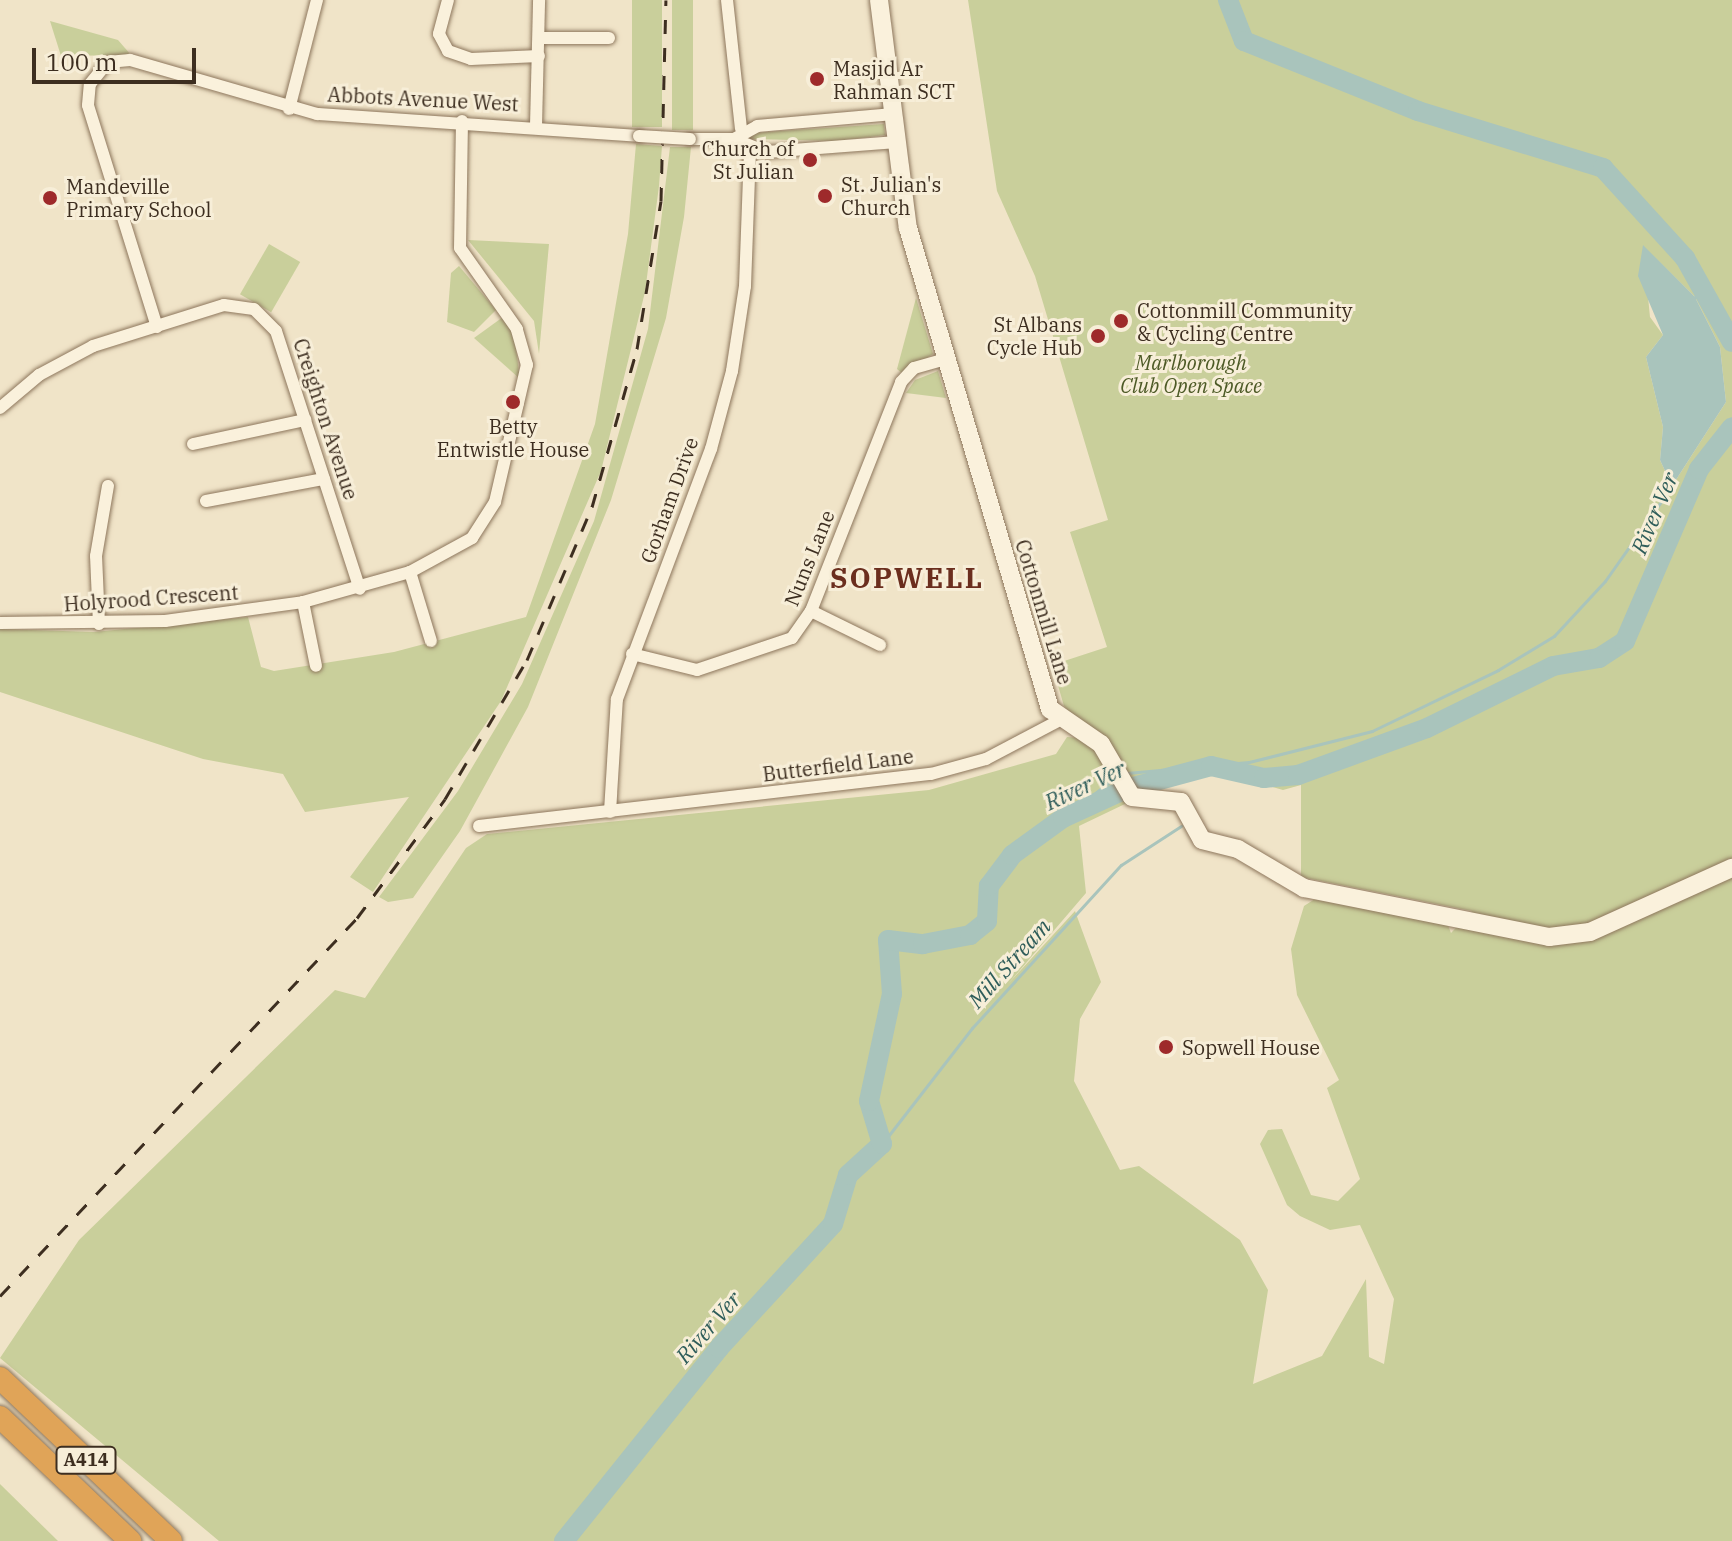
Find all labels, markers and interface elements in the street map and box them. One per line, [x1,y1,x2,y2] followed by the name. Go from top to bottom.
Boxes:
[36,32,200,82] scale bar
[46,46,118,78] text: 100 m
[833,56,955,103] place label: Masjid Ar Rahman SCT
[808,70,826,88] marker: Masjid Ar Rahman SCT
[327,82,519,116] street label: Abbots Avenue West
[702,136,794,183] place label: Church of St Julian
[801,151,819,169] marker: Church of St Julian
[841,172,941,219] place label: St. Julian's Church
[66,174,212,221] place label: Mandeville Primary School
[816,187,834,205] marker: St. Julian's Church
[41,189,59,207] marker: Mandeville Primary School
[1137,298,1352,345] place label: Cottonmill Community & Cycling Centre
[987,312,1082,359] place label: St Albans Cycle Hub
[1112,312,1130,330] marker: Cottonmill Community & Cycling Centre
[1089,327,1107,345] marker: St Albans Cycle Hub
[289,335,363,503] street label: Creighton Avenue
[1120,350,1262,397] park label: Marlborough Club Open Space
[504,393,522,411] marker: Betty Entwistle House
[437,414,589,461] place label: Betty Entwistle House
[635,434,703,566] street label: Gorham Drive
[1625,468,1683,558] water label: River Ver
[779,506,839,610] street label: Nuns Lane
[1011,537,1077,687] street label: Cottonmill Lane
[830,561,984,595] district label: SOPWELL
[63,580,239,616] street label: Holyrood Crescent
[761,744,915,786] street label: Butterfield Lane
[1040,755,1130,815] water label: River Ver
[962,913,1056,1013] water label: Mill Stream
[1182,1035,1320,1059] place label: Sopwell House
[1157,1038,1175,1056] marker: Sopwell House
[670,1286,746,1368] water label: River Ver
[54,1446,118,1474] road number: A414

